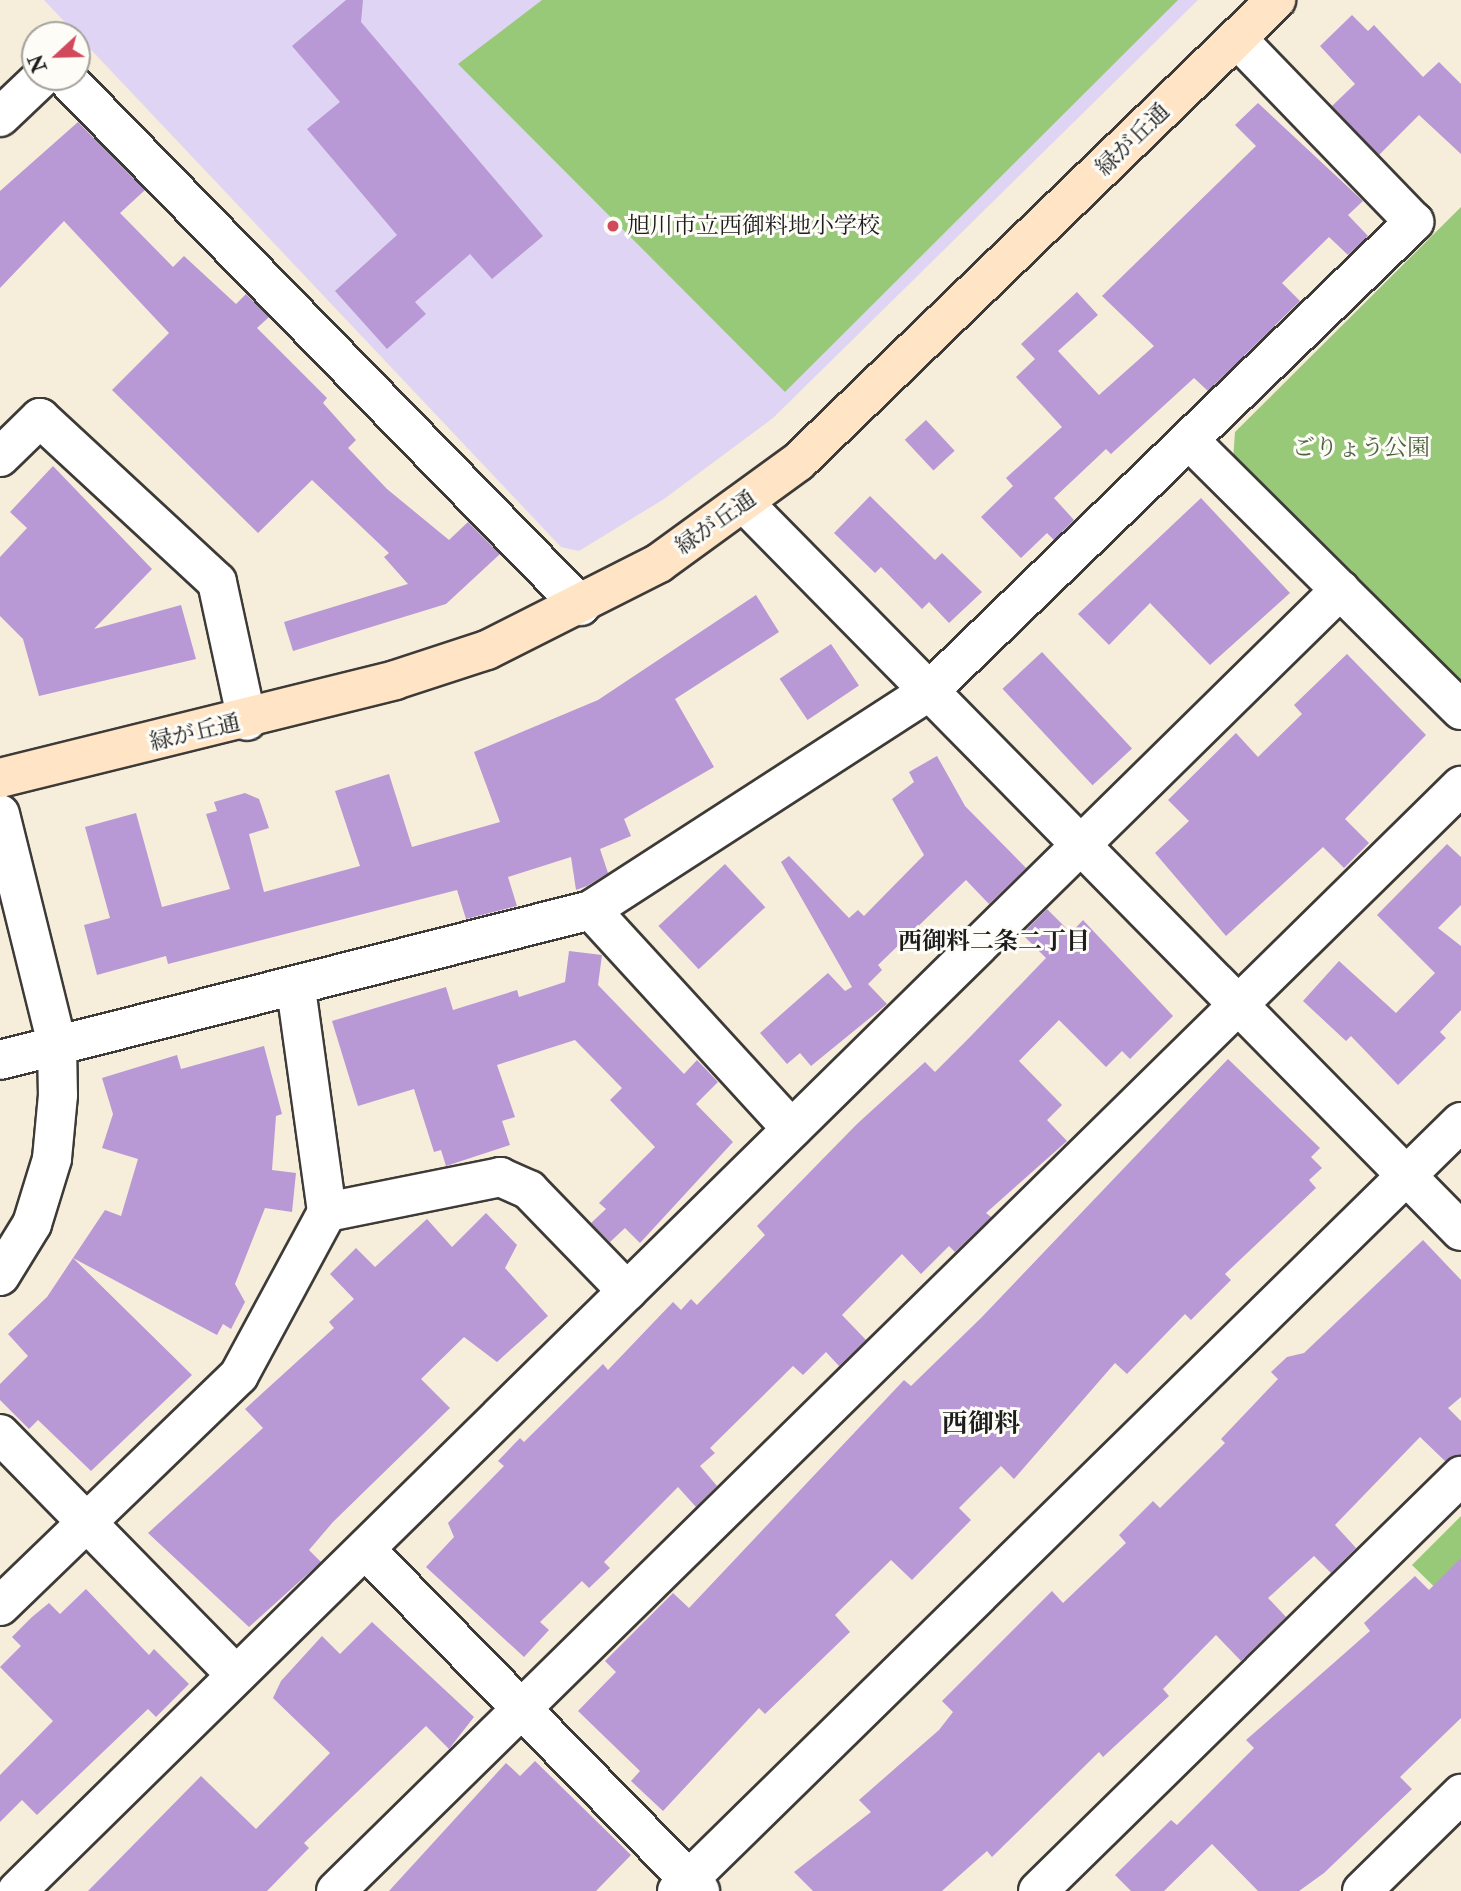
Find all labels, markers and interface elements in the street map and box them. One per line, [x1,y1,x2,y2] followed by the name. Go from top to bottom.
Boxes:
[21,21,91,91] north arrow
[24,51,53,76] text: N
[1090,98,1176,182] street label: 緑が丘通
[627,212,880,240] place label: 旭川市立西御料地小学校
[605,218,621,234] marker: 旭川市立西御料地小学校
[1292,434,1430,462] park label: ごりょう公園
[670,485,762,561] street label: 緑が丘通
[147,709,243,757] street label: 緑が丘通
[898,928,1090,956] district label: 西御料二条二丁目
[942,1409,1020,1441] district label: 西御料

